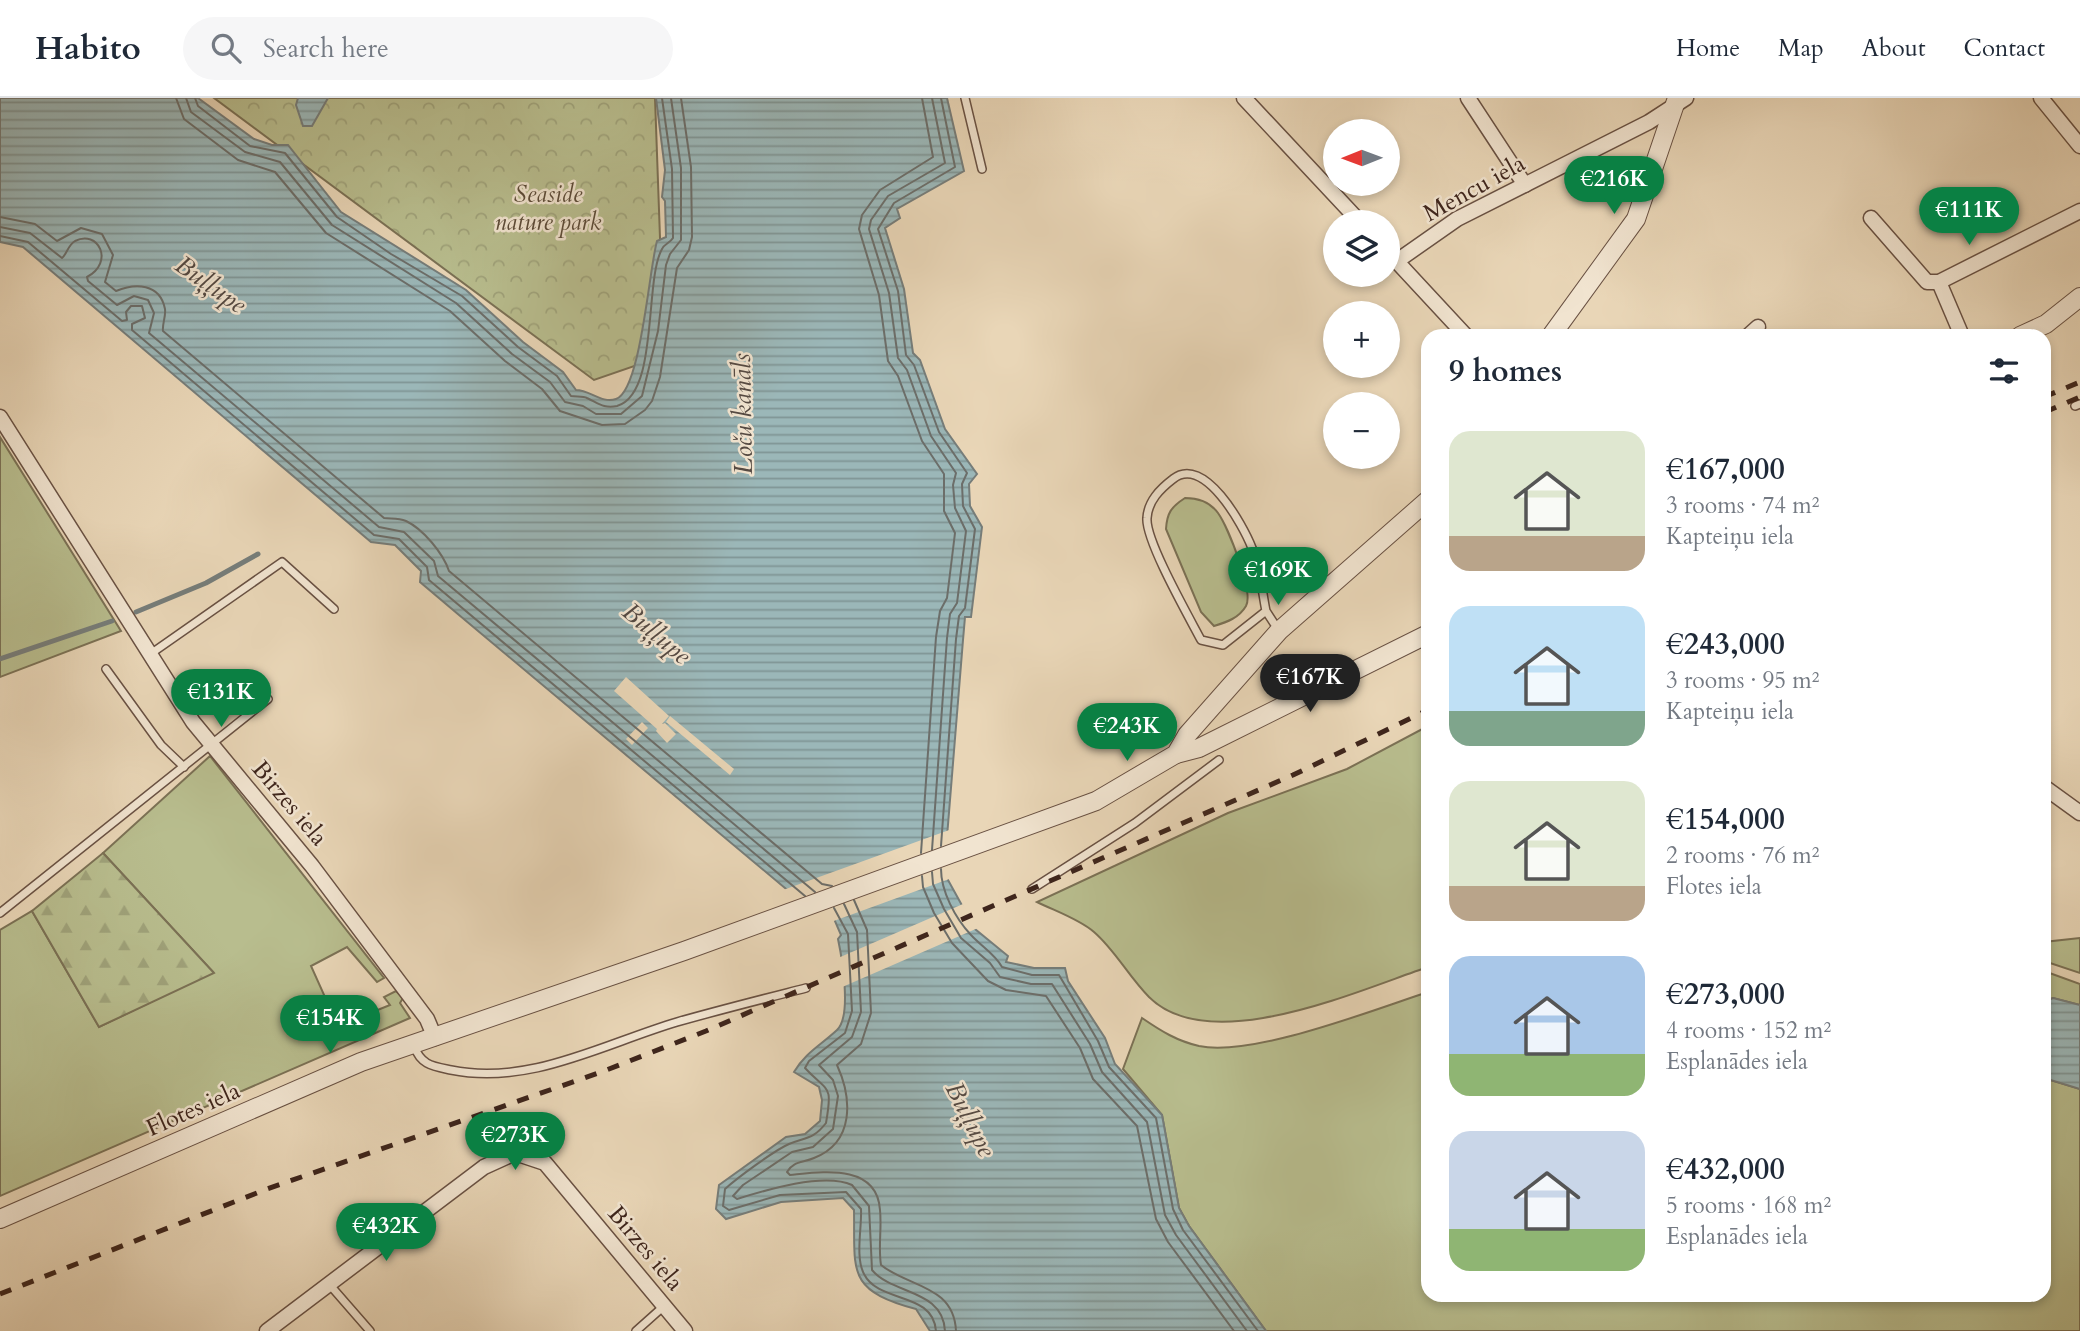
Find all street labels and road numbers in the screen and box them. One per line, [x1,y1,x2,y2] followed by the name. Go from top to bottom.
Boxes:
[1417,147,1532,230] street label: Mencu iela
[244,754,335,853] street label: Birzes iela
[141,1074,246,1145] street label: Flotes iela
[600,1199,691,1298] street label: Birzes iela

